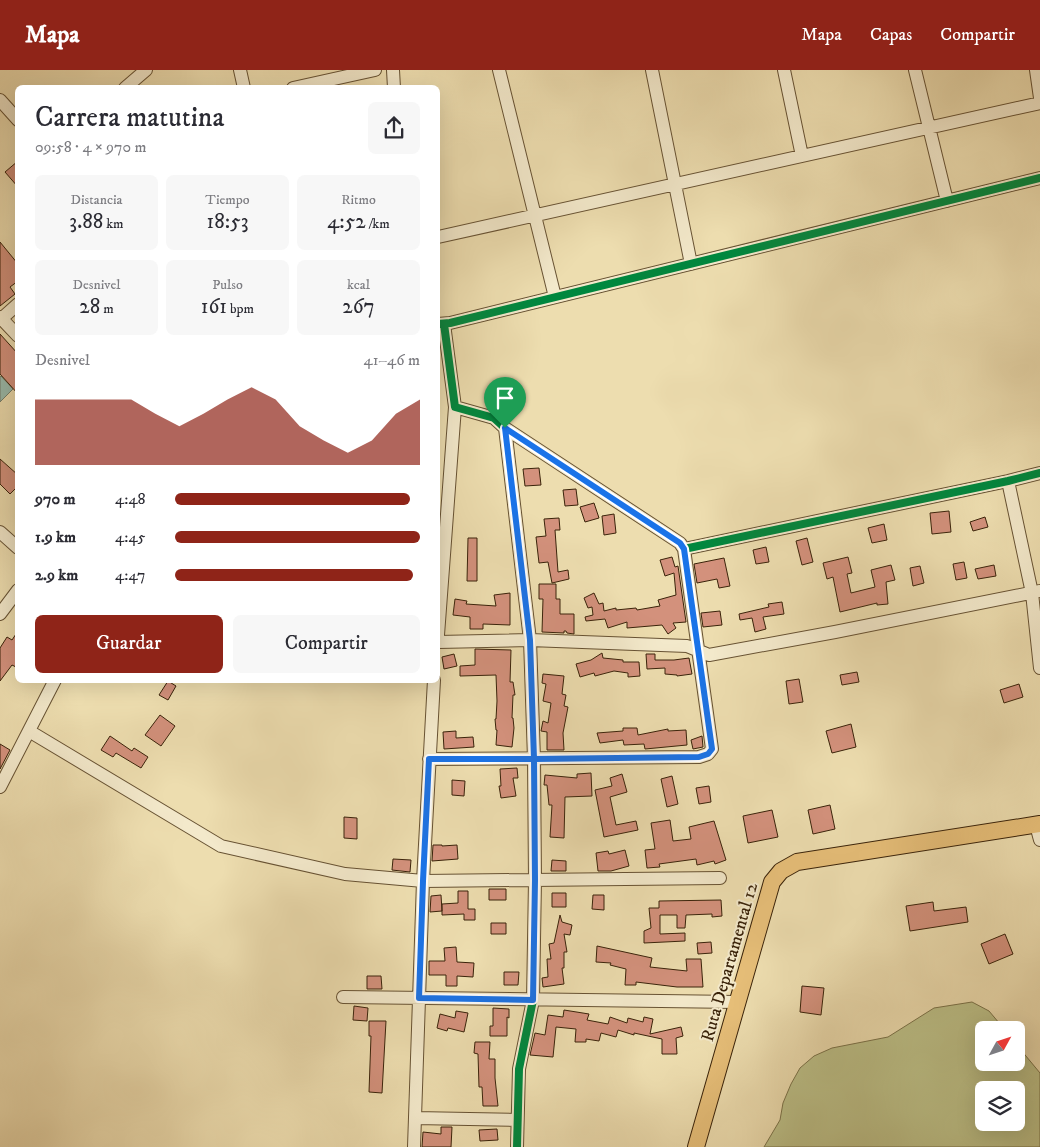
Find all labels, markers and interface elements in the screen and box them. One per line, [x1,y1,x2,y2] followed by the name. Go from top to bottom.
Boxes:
[25,20,79,50] text: Mapa
[801,24,842,46] text: Mapa
[870,24,912,46] text: Capas
[940,24,1015,46] text: Compartir
[35,100,224,135] text: Carrera matutina
[368,102,420,154] button: share
[35,137,147,157] text: 09:58 · 4 × 970 m
[70,191,123,209] text: Distancia
[205,191,250,209] text: Tiempo
[341,191,376,209] text: Ritmo
[69,209,103,235] text: 3.88
[207,209,248,235] text: 18:53
[327,209,366,235] text: 4:52
[103,215,124,233] text: km
[366,215,390,233] text: /km
[73,276,120,294] text: Desnivel
[212,276,243,294] text: Pulso
[347,276,370,294] text: kcal
[79,294,100,320] text: 28
[201,294,227,320] text: 161
[342,294,375,320] text: 267
[100,300,114,318] text: m
[227,300,254,318] text: bpm
[35,350,90,370] text: Desnivel
[364,350,420,370] text: 41–46 m
[484,377,526,428] pin
[491,384,519,412] icon: arrive
[35,489,75,509] text: 970 m
[115,489,146,509] text: 4:48
[35,527,76,547] text: 1.9 km
[115,527,145,547] text: 4:45
[35,565,78,585] text: 2.9 km
[115,565,146,585] text: 4:47
[35,615,223,673] button: Guardar
[233,615,420,673] button: Compartir
[697,880,763,1044] street label: Ruta Departamental 12
[975,1021,1025,1071] north arrow
[975,1021,1025,1131] map controls
[975,1081,1025,1131] button: layers

